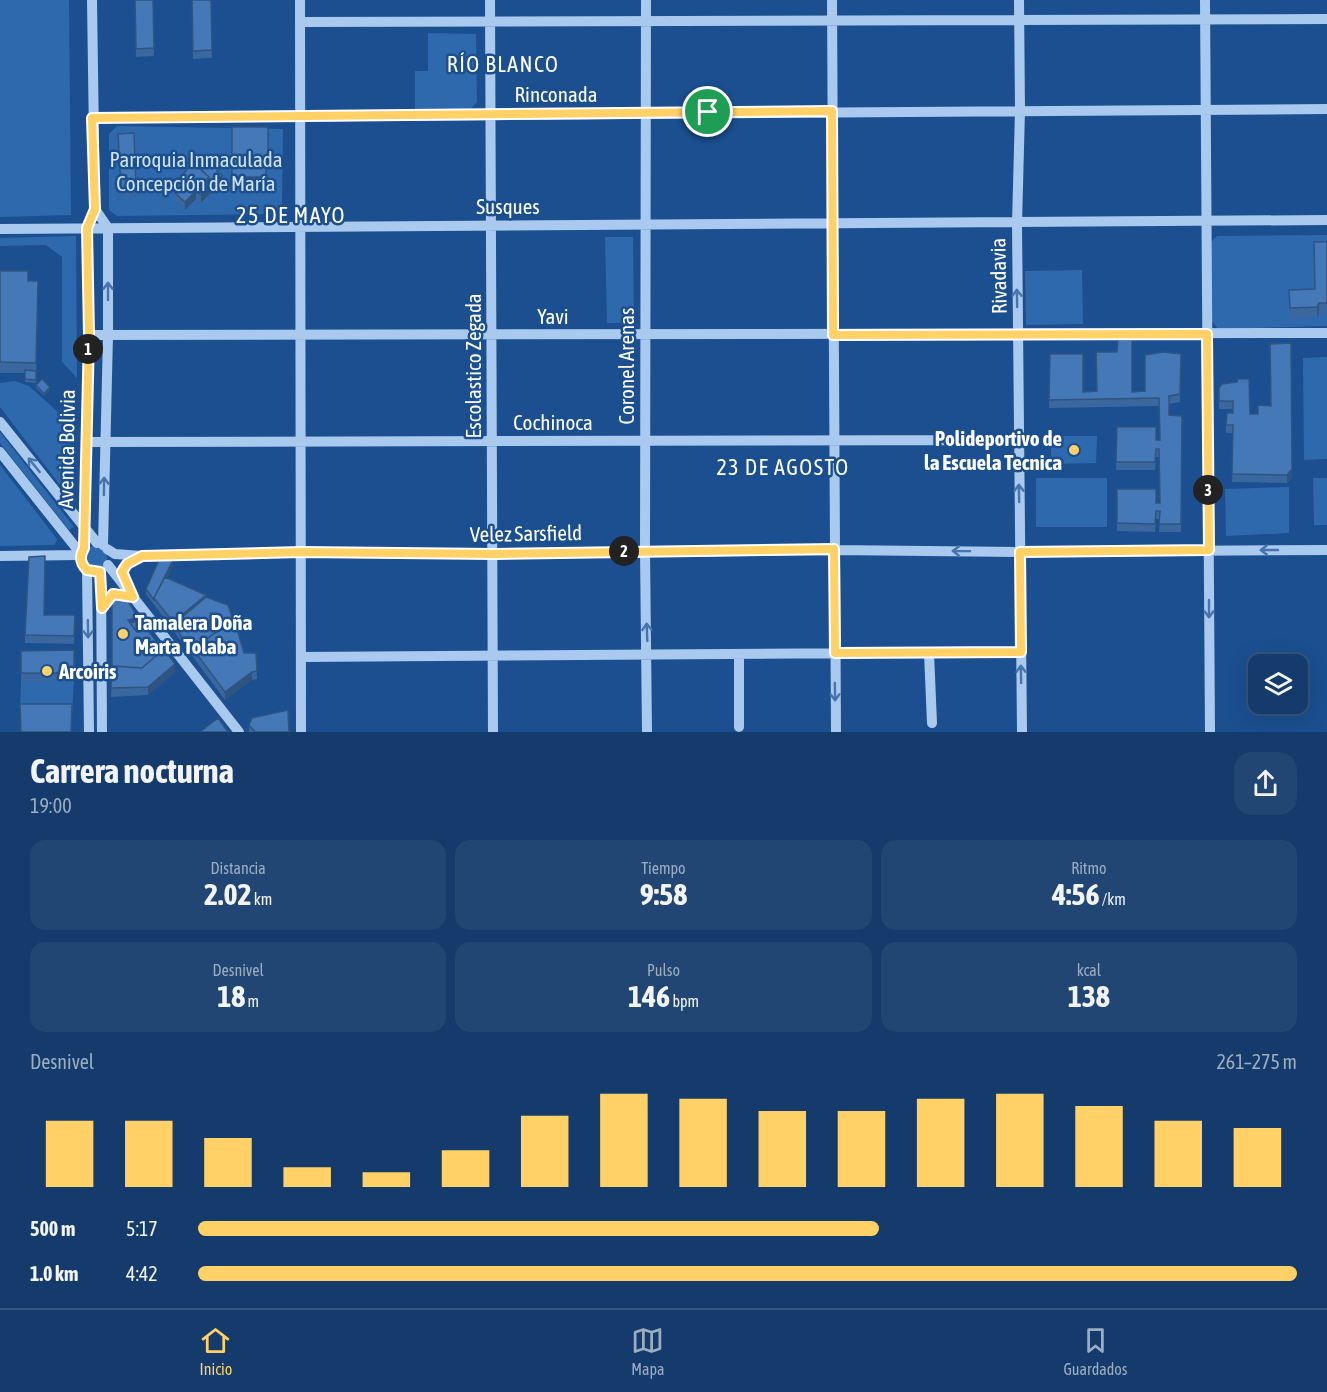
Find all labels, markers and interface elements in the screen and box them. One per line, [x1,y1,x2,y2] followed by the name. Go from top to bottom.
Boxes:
[447,51,559,77] district label: RÍO BLANCO
[515,82,597,106] street label: Rinconada
[682,86,733,137] pin
[691,95,724,128] icon: arrive
[110,147,282,195] park label: Parroquia Inmaculada Concepción de María
[476,194,540,218] street label: Susques
[236,202,346,228] district label: 25 DE MAYO
[985,238,1011,314] street label: Rivadavia
[102,282,114,302] one-way arrow
[1012,289,1023,309] one-way arrow
[461,293,485,439] street label: Escolastico Zegada
[537,304,569,328] street label: Yavi
[614,308,638,424] street label: Coronel Arenas
[73,334,103,364] pin: 1
[84,340,92,358] text: 1
[53,389,79,509] street label: Avenida Bolivia
[513,410,593,434] street label: Cochinoca
[924,426,1062,474] place label: Polideportivo de la Escuela Tecnica
[1067,443,1081,457] marker: Polideportivo de la Escuela Tecnica
[717,454,850,480] district label: 23 DE AGOSTO
[27,457,40,473] one-way arrow
[1193,475,1223,505] pin: 3
[98,477,110,497] one-way arrow
[1204,481,1212,499] text: 3
[1013,484,1025,504] one-way arrow
[470,520,582,546] street label: Velez Sarsfield
[609,536,639,566] pin: 2
[620,542,628,560] text: 2
[1259,544,1279,556] one-way arrow
[952,545,972,557] one-way arrow
[1203,598,1215,618] one-way arrow
[135,610,253,658] place label: Tamalera Doña Marta Tolaba
[82,618,94,638] one-way arrow
[641,622,652,642] one-way arrow
[116,627,130,641] marker: Tamalera Doña Marta Tolaba
[1248,654,1308,714] map controls
[1248,654,1308,714] button: layers
[58,659,117,683] place label: Arcoiris
[40,664,54,678] marker: Arcoiris
[1015,664,1027,684] one-way arrow
[829,681,841,701] one-way arrow
[30,752,234,790] text: Carrera nocturna
[1234,752,1297,815] button: share
[30,794,72,817] text: 19:00
[211,859,266,877] text: Distancia
[641,859,686,877] text: Tiempo
[1071,859,1106,877] text: Ritmo
[204,877,252,911] text: 2.02
[640,877,687,911] text: 9:58
[1052,877,1100,911] text: 4:56
[252,890,272,908] text: km
[1100,890,1126,908] text: /km
[213,961,264,979] text: Desnivel
[647,961,680,979] text: Pulso
[1077,961,1101,979] text: kcal
[217,979,245,1013] text: 18
[628,979,670,1013] text: 146
[1068,979,1110,1013] text: 138
[245,992,259,1010] text: m
[670,992,699,1010] text: bpm
[30,1050,94,1073] text: Desnivel
[1216,1050,1297,1073] text: 261–275 m
[30,1217,75,1240] text: 500 m
[126,1217,158,1240] text: 5:17
[30,1262,78,1285] text: 1.0 km
[126,1262,158,1285] text: 4:42
[199,1324,232,1378] tab: Inicio
[631,1324,665,1378] tab: Mapa
[1063,1324,1128,1378] tab: Guardados

